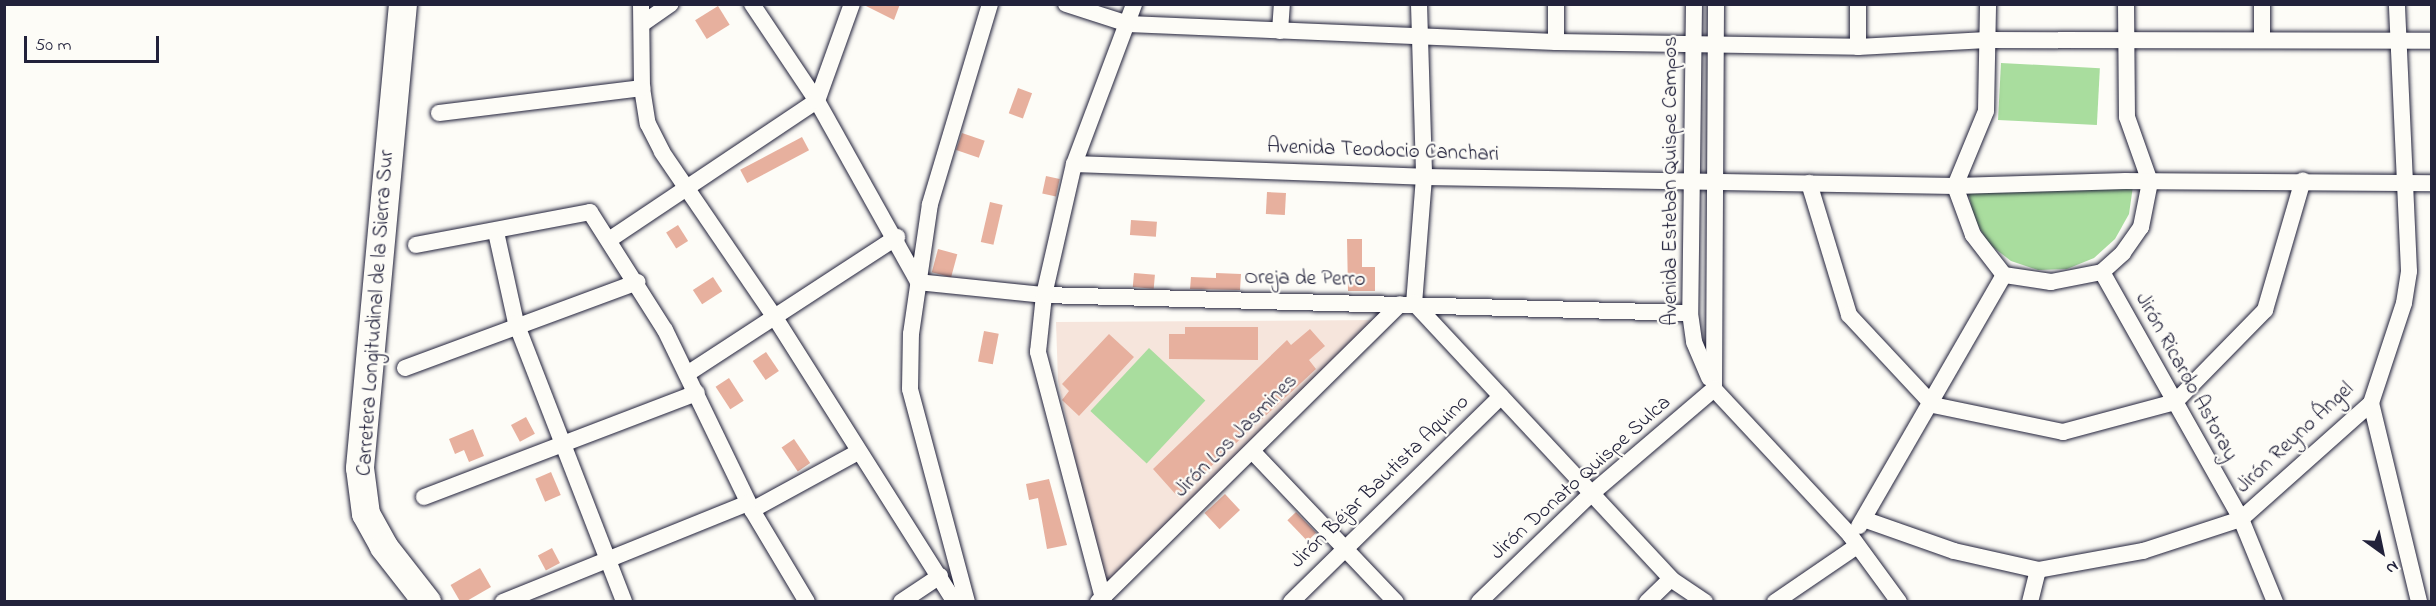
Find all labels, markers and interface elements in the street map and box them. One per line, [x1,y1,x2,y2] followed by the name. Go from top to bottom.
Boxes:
[27,24,162,62] scale bar
[35,33,72,59] text: 50 m
[1658,36,1684,326] street label: Avenida Esteban Quispe Campos
[1267,134,1499,168] street label: Avenida Teodocio Canchari
[352,149,400,477] street label: Carretera Longitudinal de la Sierra Sur
[1244,265,1366,293] street label: Oreja de Perro
[2129,288,2243,466] street label: Jirón Ricardo Astoray
[1169,369,1303,503] street label: Jirón Los Jasmines
[2231,377,2359,499] street label: Jirón Reyno Ángel
[1285,390,1475,574] street label: Jirón Béjar Bautista Aquino
[1486,390,1676,566] street label: Jirón Donato Quispe Sulca
[2352,522,2412,582] north arrow
[2381,554,2403,580] text: N

